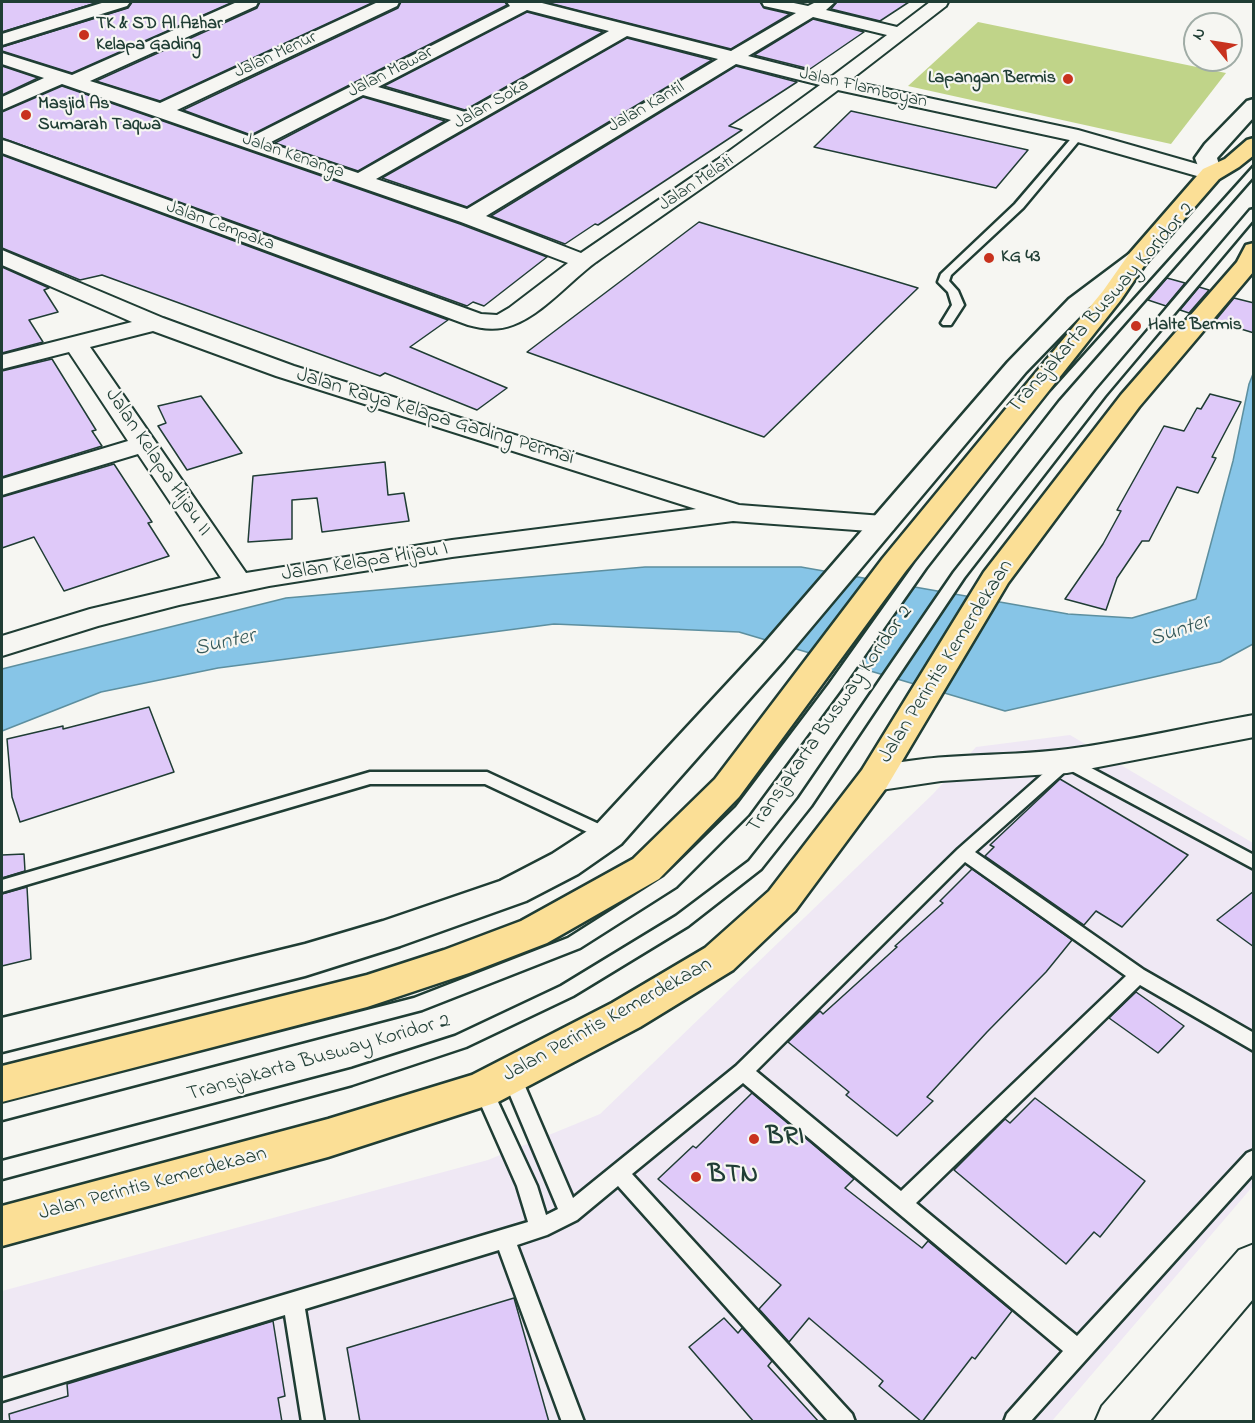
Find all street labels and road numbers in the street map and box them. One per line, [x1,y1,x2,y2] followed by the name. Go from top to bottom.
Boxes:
[231,28,321,84] street label: Jalan Menur
[345,42,437,104] street label: Jalan Mawar
[797,64,929,114] street label: Jalan Flamboyan
[451,75,533,135] street label: Jalan Soka
[605,78,689,138] street label: Jalan Kantil
[239,129,347,185] street label: Jalan Kenanga
[655,151,739,217] street label: Jalan Melati
[163,197,277,257] street label: Jalan Cempaka
[1003,198,1201,420] street label: Transjakarta Busway Koridor 2
[293,364,577,472] street label: Jalan Raya Kelapa Gading Permai
[98,384,216,542] street label: Jalan Kelapa Hijau II
[280,537,450,589] street label: Jalan Kelapa Hijau I
[874,556,1020,768] street label: Jalan Perintis Kemerdekaan
[743,601,919,839] street label: Transjakarta Busway Koridor 2
[499,953,717,1089] street label: Jalan Perintis Kemerdekaan
[185,1009,453,1109] street label: Transjakarta Busway Koridor 2
[36,1142,270,1228] street label: Jalan Perintis Kemerdekaan

